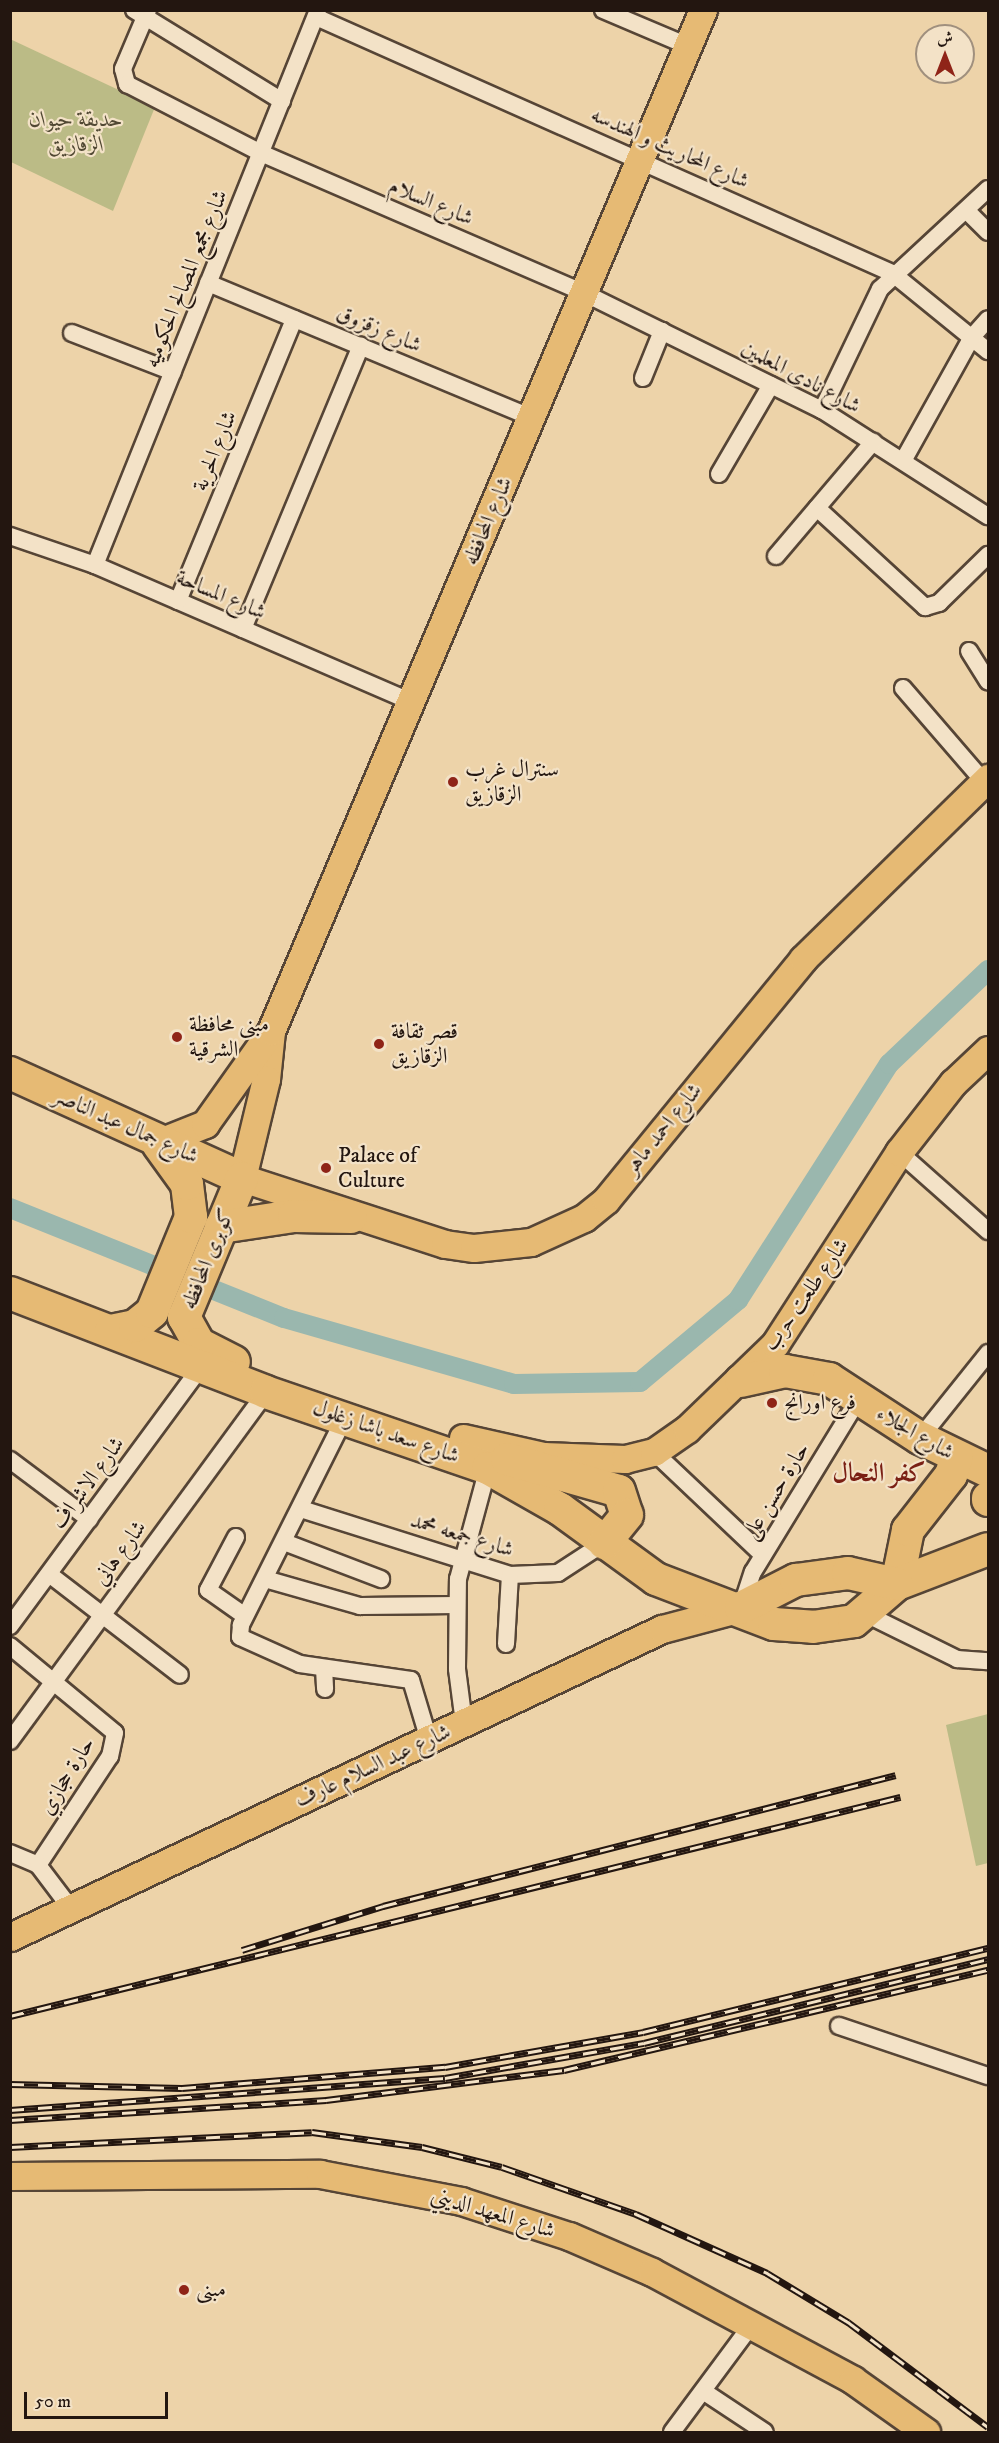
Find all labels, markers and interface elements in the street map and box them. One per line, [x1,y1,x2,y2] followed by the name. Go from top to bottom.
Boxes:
[915,24,975,84] north arrow
[937,28,953,48] text: ش
[587,101,753,195] street label: شارع المحاريث و الهندسه
[29,106,123,158] park label: حديقة حيوان الزقازيق
[385,172,477,232] street label: شارع السلام
[138,186,234,372] street label: شارع مجمع المصالح الحكوميه
[333,299,425,359] street label: شارع زقزوق
[737,335,865,419] street label: شارع نادى المعلمين
[187,407,243,495] street label: شارع الحرية
[458,473,518,569] street label: شارع المحافظه
[172,564,270,626] street label: شارع المساحة
[465,756,559,807] place label: سنترال غرب الزقازيق
[446,775,460,789] marker: سنترال غرب الزقازيق
[189,1011,269,1062] place label: مبنى محافظة الشرقية
[391,1018,458,1070] place label: قصر ثقافة الزقازيق
[170,1030,184,1044] marker: مبنى محافظة الشرقية
[372,1037,386,1051] marker: قصر ثقافة الزقازيق
[618,1078,708,1180] street label: شارع احمد ماهر
[49,1082,203,1170] street label: شارع جمال عبد الناصر
[338,1142,417,1194] place label: Palace of Culture
[319,1161,333,1175] marker: Palace of Culture
[176,1205,240,1313] street label: كوبرى المحافظه
[757,1234,855,1356] street label: شارع طلعت حرب
[784,1390,856,1416] place label: فرع اورانج
[309,1395,463,1469] street label: شارع سعد باشا زغلول
[765,1396,779,1410] marker: فرع اورانج
[872,1400,958,1466] street label: شارع الجلاء
[46,1432,130,1534] street label: شارع الاشراف
[737,1438,815,1544] street label: حارة حسن على
[832,1458,926,1490] district label: كفر النحال
[407,1507,517,1563] street label: شارع جمعه محمد
[88,1515,152,1591] street label: شارع هاني
[291,1718,455,1814] street label: شارع عبد السلام عارف
[33,1732,101,1820] street label: حارة حجازي
[428,2182,558,2244] street label: شارع المعهد الديني
[196,2277,226,2303] place label: مبنى
[177,2283,191,2297] marker: مبنى
[27,2380,171,2418] scale bar
[35,2391,71,2413] text: 50 m

